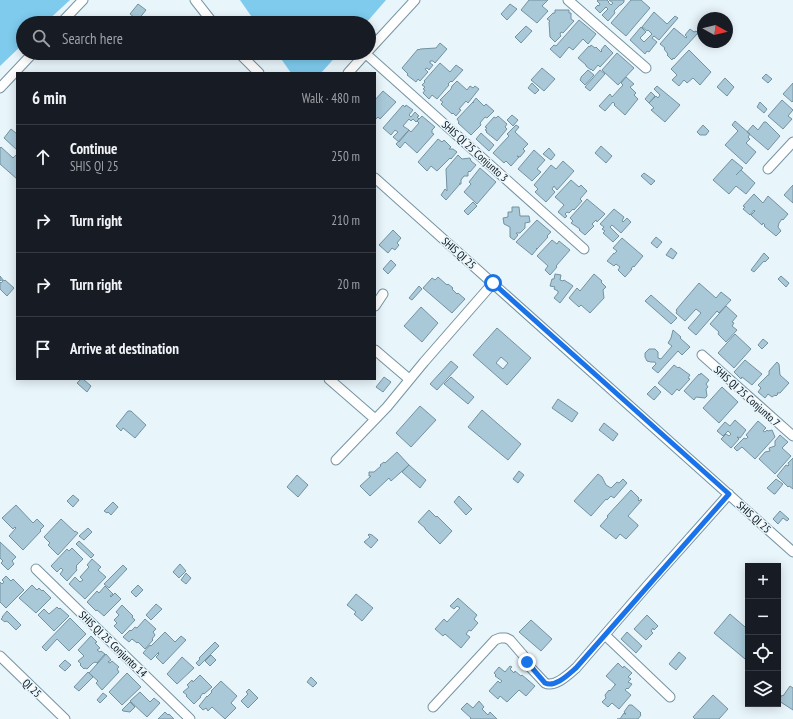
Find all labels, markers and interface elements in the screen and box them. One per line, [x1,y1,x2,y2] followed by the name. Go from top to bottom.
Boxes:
[697,12,733,48] north arrow
[16,16,376,60] search box
[30,27,52,49] icon: search
[62,29,123,48] text: Search here
[32,87,66,109] text: 6 min
[302,90,360,107] text: Walk · 480 m
[439,117,511,185] street label: SHIS QI 25 Conjunto 3
[70,139,117,158] text: Continue
[32,146,54,168] icon: ahead
[331,148,360,165] text: 250 m
[70,158,119,175] text: SHIS QI 25
[32,210,54,232] icon: right
[70,211,122,230] text: Turn right
[331,212,360,229] text: 210 m
[439,234,479,272] street label: SHIS QI 25
[32,274,54,296] icon: right
[484,274,502,292] route start
[70,275,122,294] text: Turn right
[337,276,360,293] text: 20 m
[32,338,54,360] icon: arrive
[70,339,179,358] text: Arrive at destination
[711,362,783,430] street label: SHIS QI 25 Conjunto 7
[734,498,774,536] street label: SHIS QI 25
[745,563,781,707] map controls
[745,563,781,599] button: +
[745,599,781,635] button: −
[76,608,150,680] street label: SHIS QI 25 Conjunto 14
[745,635,781,671] button: locate
[518,653,536,671] route end
[745,671,781,707] button: layers
[20,676,44,700] street label: QI 25

